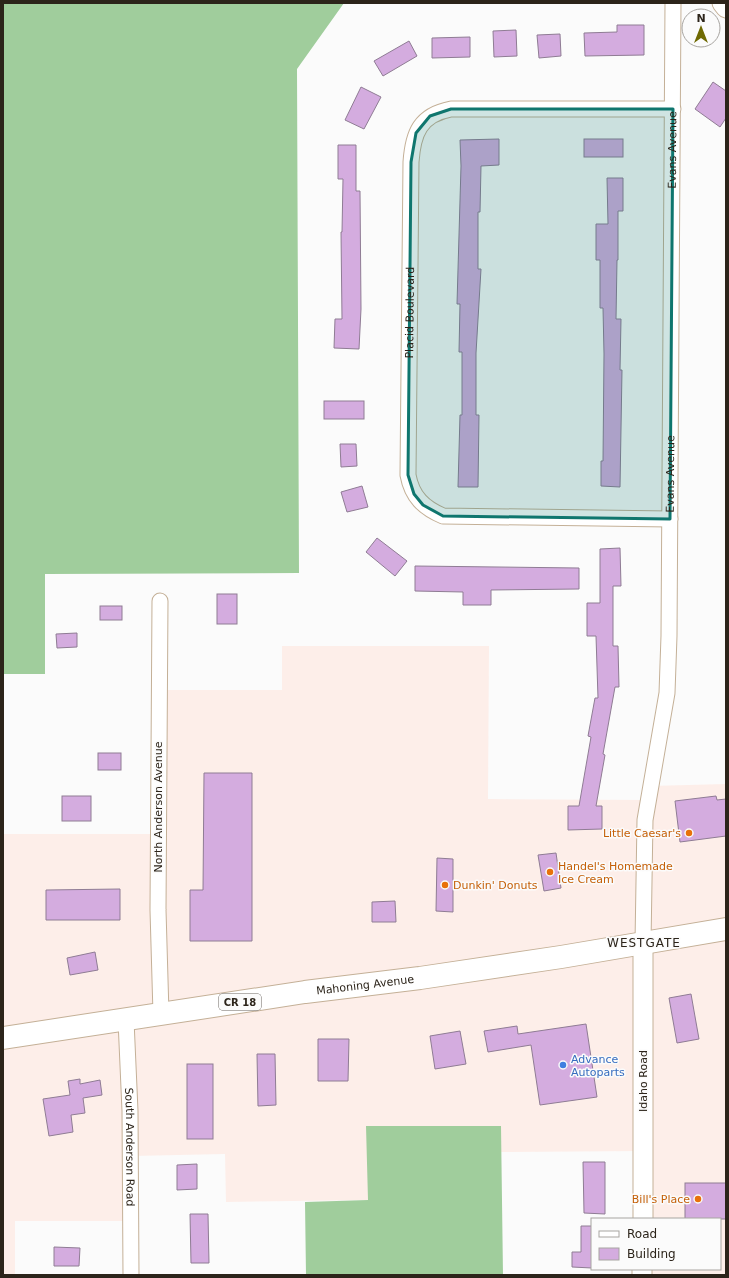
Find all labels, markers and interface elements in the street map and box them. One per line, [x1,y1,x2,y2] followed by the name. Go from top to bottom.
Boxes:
[681,8,721,48] north arrow
[696,12,706,25] text: N
[665,111,679,189] street label: Evans Avenue
[403,267,416,359] street label: Placid Boulevard
[663,435,677,513] street label: Evans Avenue
[152,741,165,872] street label: North Anderson Avenue
[603,827,681,840] place label: Little Caesar's
[684,828,694,838] marker: Little Caesar's
[558,860,673,886] place label: Handel's Homemade Ice Cream
[545,867,555,877] marker: Handel's Homemade Ice Cream
[453,879,538,892] place label: Dunkin' Donuts
[440,880,450,890] marker: Dunkin' Donuts
[607,936,681,950] district label: WESTGATE
[315,972,415,997] street label: Mahoning Avenue
[219,994,261,1010] road number: CR 18
[637,1050,650,1112] street label: Idaho Road
[571,1053,625,1079] place label: Advance Autoparts
[558,1060,568,1070] marker: Advance Autoparts
[122,1087,137,1206] street label: South Anderson Road
[632,1193,690,1206] place label: Bill's Place
[693,1194,703,1204] marker: Bill's Place
[591,1218,721,1270] legend
[627,1227,657,1241] text: Road
[627,1247,676,1261] text: Building

